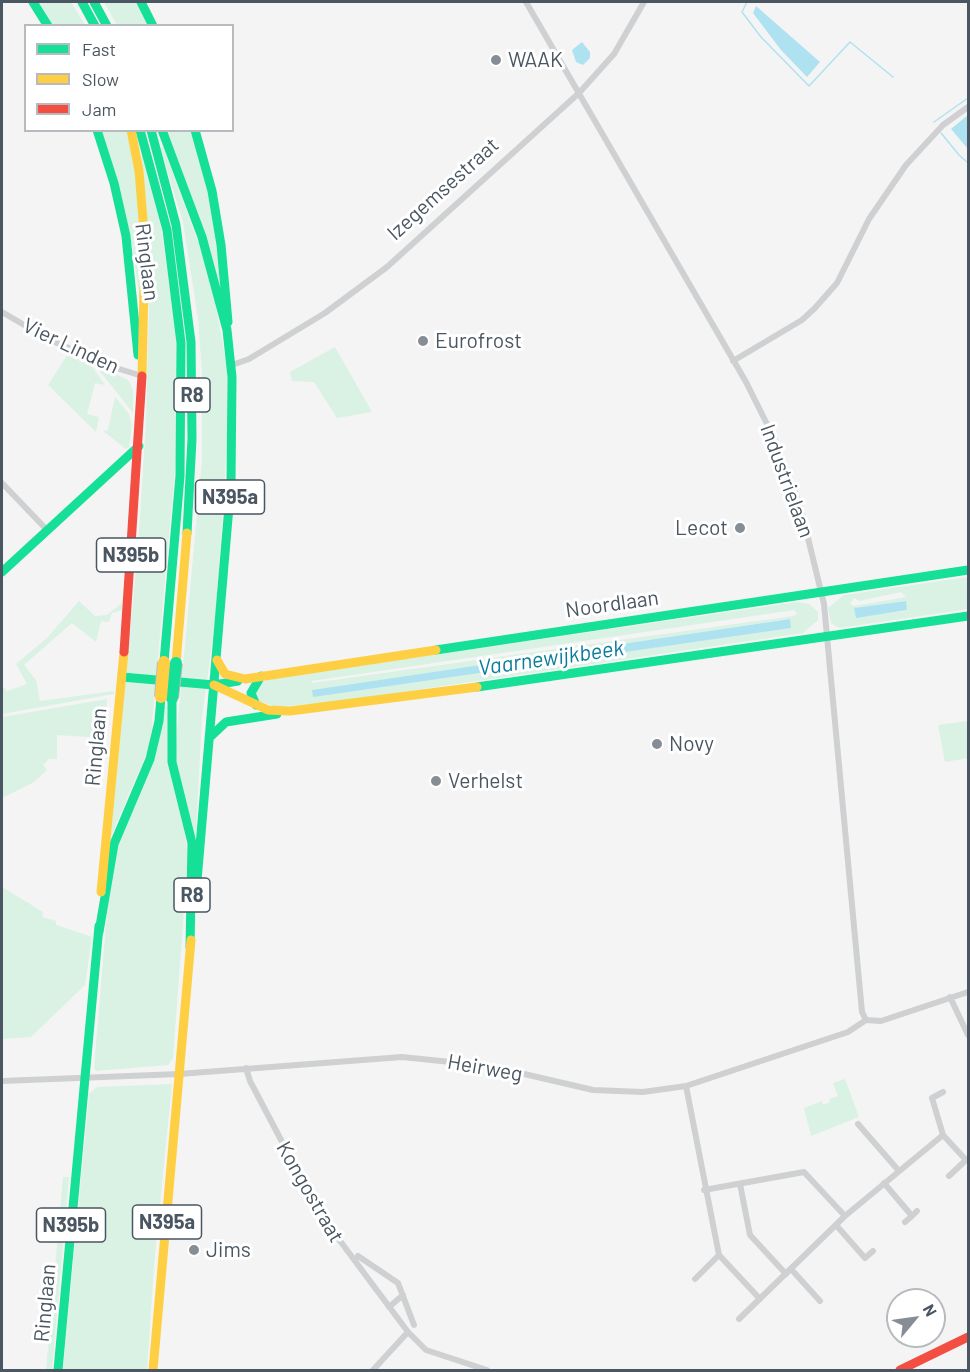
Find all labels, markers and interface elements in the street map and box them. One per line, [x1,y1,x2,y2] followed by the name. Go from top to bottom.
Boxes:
[24,24,234,132] legend
[82,38,116,60] text: Fast
[508,47,563,73] place label: WAAK
[489,53,503,67] marker: WAAK
[82,68,119,90] text: Slow
[82,98,116,120] text: Jam
[382,132,504,246] street label: Izegemsestraat
[130,222,164,302] street label: Ringlaan
[19,313,123,379] street label: Vier Linden
[435,328,522,354] place label: Eurofrost
[416,334,430,348] marker: Eurofrost
[174,378,210,412] road number: R8
[755,421,819,541] street label: Industrielaan
[196,480,264,514] road number: N395a
[675,515,728,541] place label: Lecot
[733,521,747,535] marker: Lecot
[96,538,166,572] road number: N395b
[564,585,660,623] street label: Noordlaan
[476,635,626,681] water label: Vaarnewijkbeek
[80,707,112,787] street label: Ringlaan
[669,731,714,757] place label: Novy
[650,737,664,751] marker: Novy
[448,768,523,794] place label: Verhelst
[429,774,443,788] marker: Verhelst
[174,878,210,912] road number: R8
[446,1049,524,1087] street label: Heirweg
[271,1137,349,1247] street label: Kongostraat
[132,1205,201,1239] road number: N395a
[36,1208,106,1242] road number: N395b
[206,1237,251,1263] place label: Jims
[187,1243,201,1257] marker: Jims
[29,1263,61,1343] street label: Ringlaan
[886,1288,946,1348] north arrow
[920,1301,941,1319] text: N

